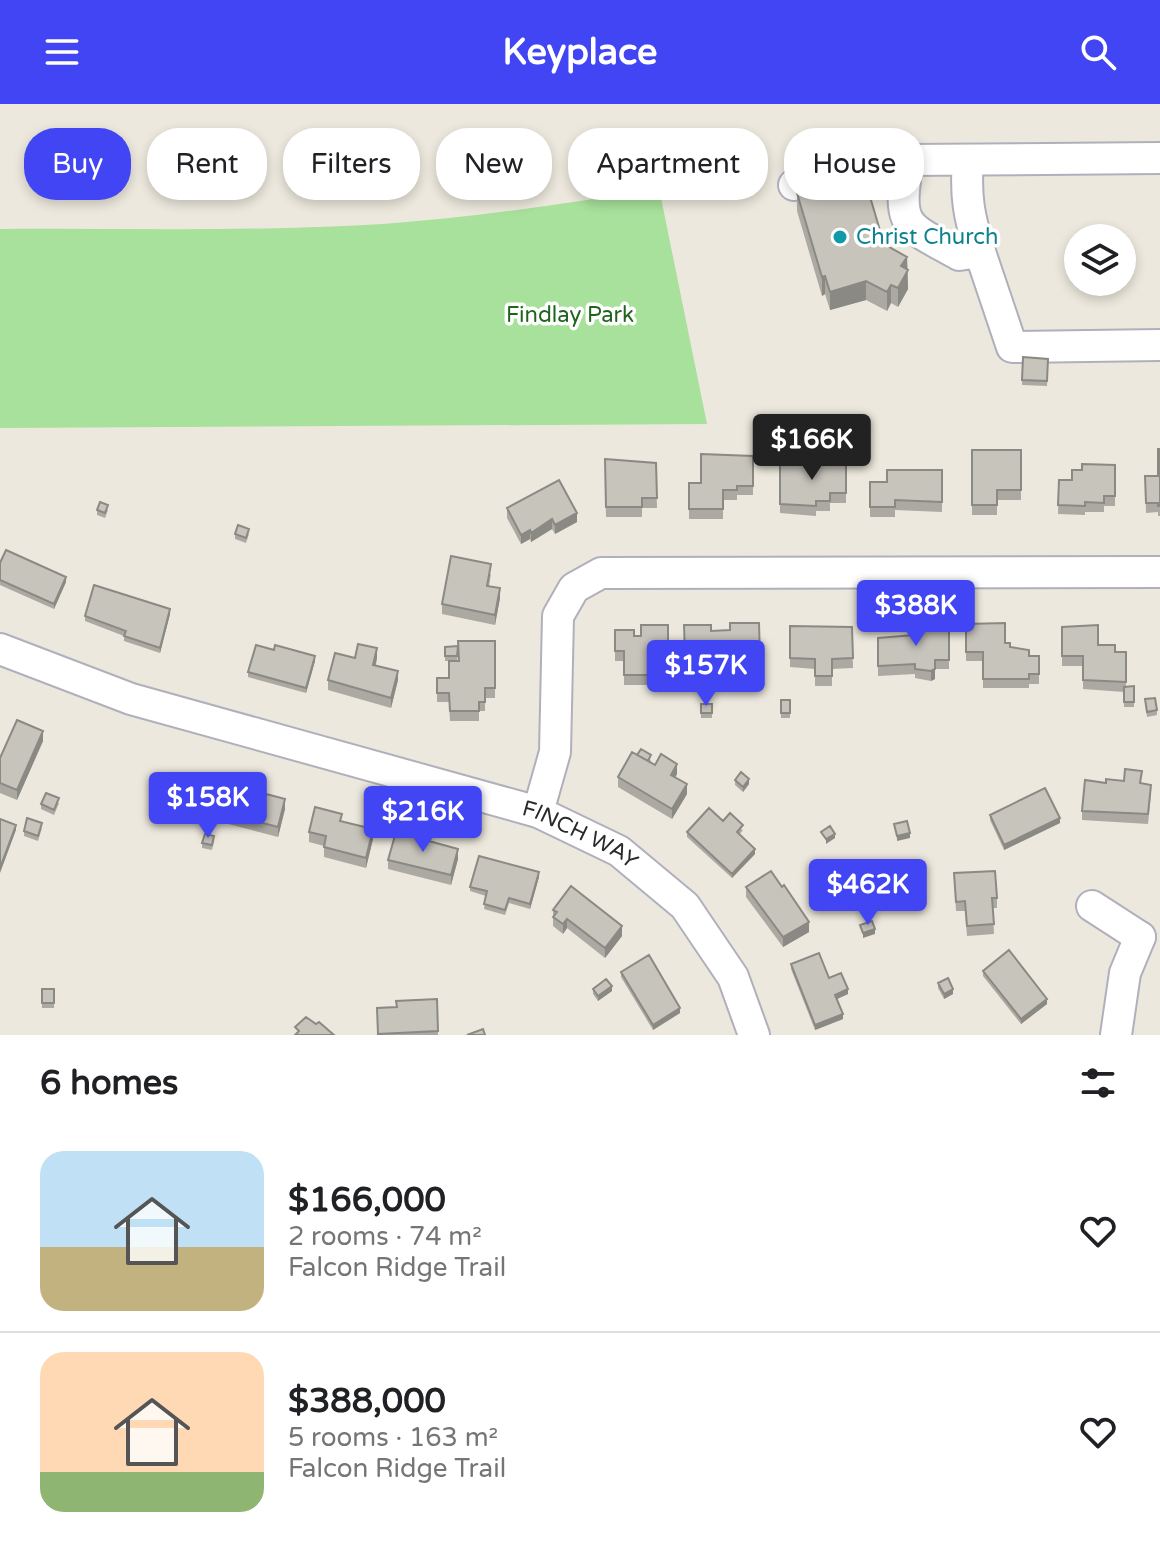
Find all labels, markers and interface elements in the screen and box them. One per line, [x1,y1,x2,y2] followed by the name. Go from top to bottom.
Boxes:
[40,30,84,74] icon: menu
[1076,30,1120,74] icon: search
[503,31,657,74] text: Keyplace
[24,128,131,200] chip: Buy
[147,128,267,200] chip: Rent
[283,128,420,200] chip: Filters
[436,128,552,200] chip: New
[568,128,768,200] chip: Apartment
[784,128,924,200] chip: House
[856,224,998,250] place label: Christ Church
[1064,224,1136,296] map controls
[1064,224,1136,296] button: layers
[831,228,849,246] marker: Christ Church
[506,302,634,328] park label: Findlay Park
[756,414,868,482] pin: $166K
[771,424,853,455] text: $166K
[860,580,972,648] pin: $388K
[875,590,957,621] text: $388K
[650,640,762,708] pin: $157K
[665,650,747,681] text: $157K
[152,772,264,840] pin: $158K
[167,782,249,813] text: $158K
[367,786,479,854] pin: $216K
[519,795,643,874] street label: FINCH WAY
[382,796,464,827] text: $216K
[812,859,924,927] pin: $462K
[827,869,909,900] text: $462K
[1076,1061,1120,1105] icon: filters
[40,1063,178,1104] text: 6 homes
[288,1180,446,1221] text: $166,000
[104,1183,200,1279] icon: home
[1076,1209,1120,1253] icon: heart
[288,1221,482,1252] text: 2 rooms · 74 m²
[288,1252,506,1283] text: Falcon Ridge Trail
[288,1381,446,1422] text: $388,000
[104,1384,200,1480] icon: home
[1076,1410,1120,1454] icon: heart
[288,1422,498,1453] text: 5 rooms · 163 m²
[288,1453,506,1484] text: Falcon Ridge Trail

